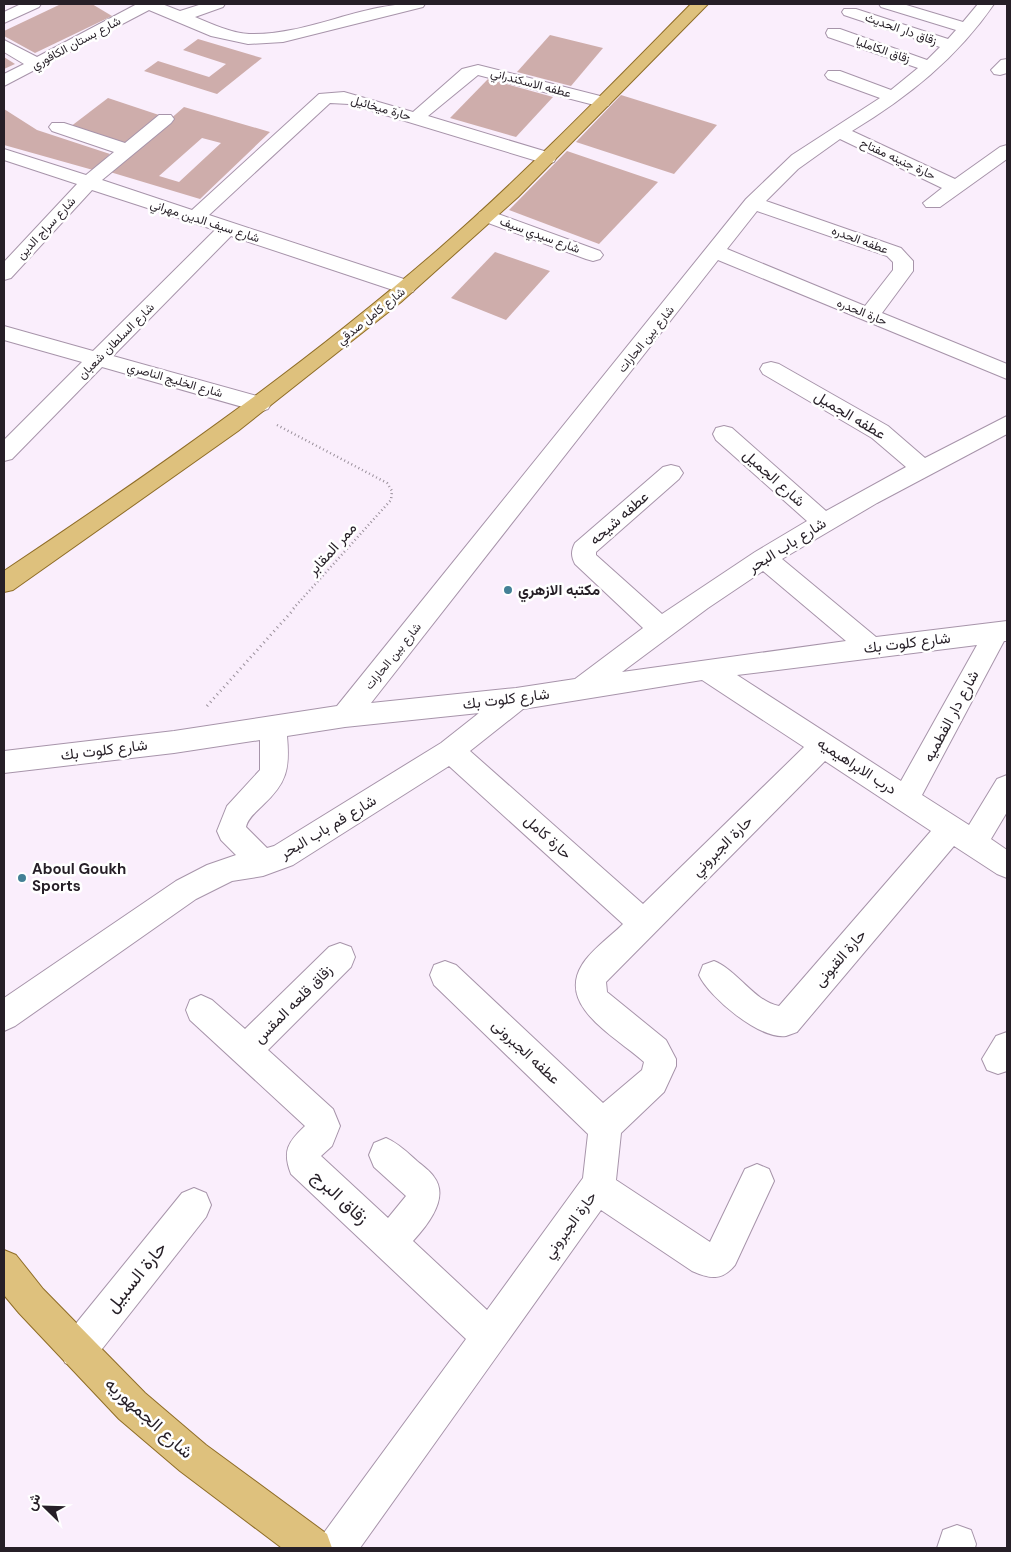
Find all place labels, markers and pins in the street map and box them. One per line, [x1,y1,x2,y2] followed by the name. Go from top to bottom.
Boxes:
[518,580,600,603] place label: مكتبه الازهري
[502,584,514,596] marker: مكتبه الازهري
[32,859,126,896] place label: Aboul Goukh Sports
[16,872,28,884] marker: Aboul Goukh Sports

